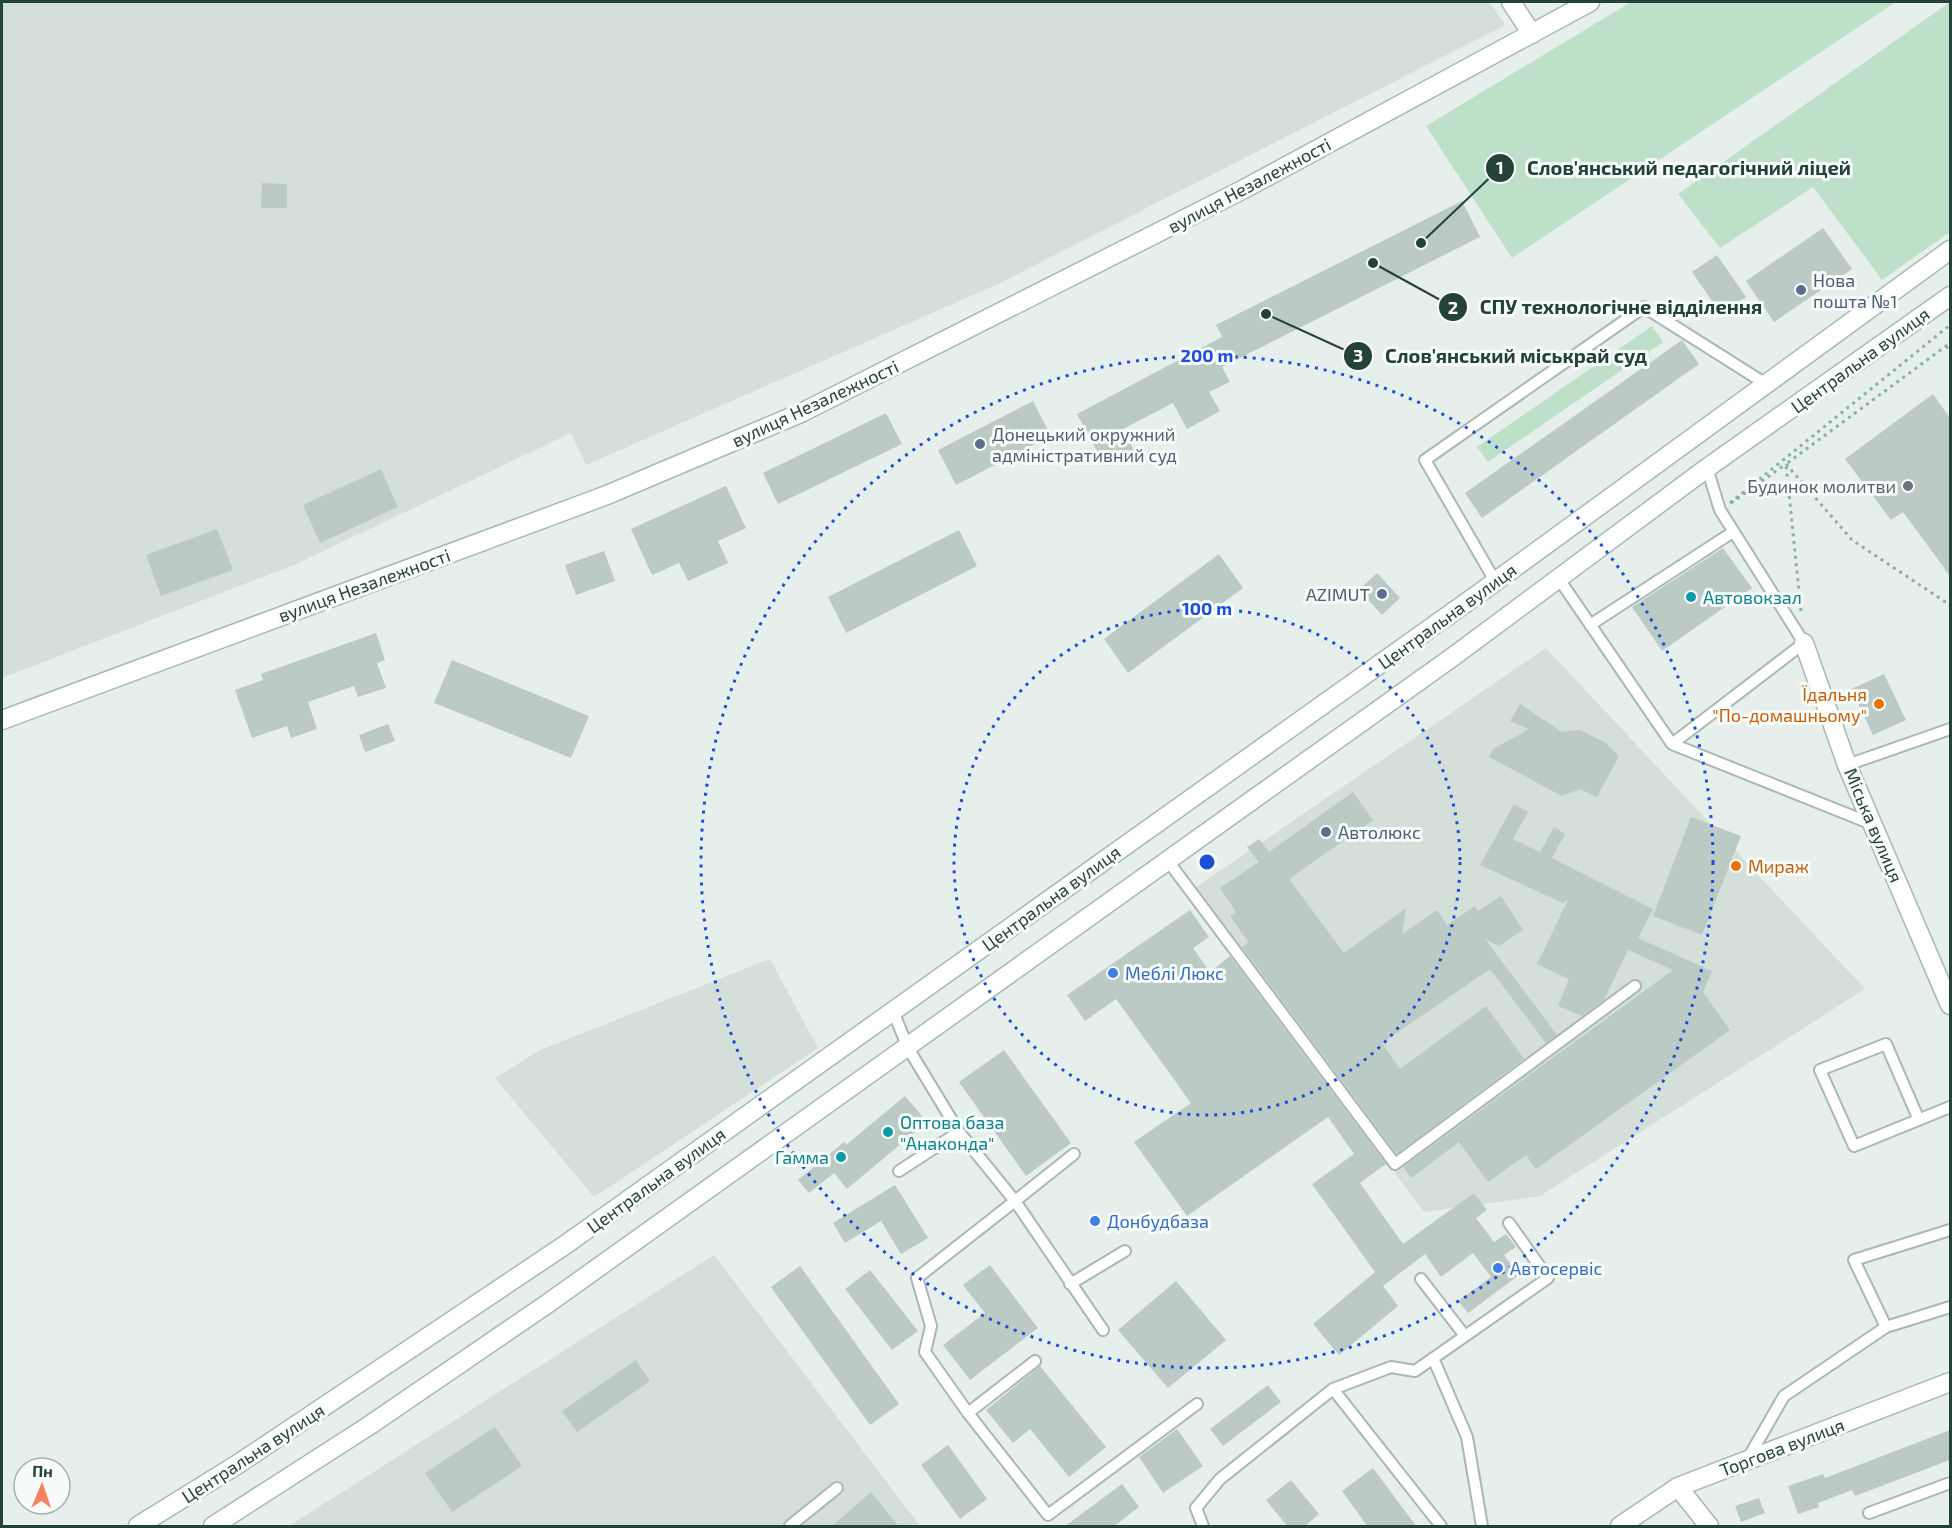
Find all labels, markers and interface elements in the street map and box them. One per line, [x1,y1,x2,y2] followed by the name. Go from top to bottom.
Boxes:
[1164,133,1334,237] street label: вулиця Незалежності
[1485,149,1863,187] callout: Слов'янський педагогічний ліцей
[1527,155,1851,179] text: Слов'янський педагогічний ліцей
[1496,156,1504,178] text: 1
[1813,269,1897,312] place label: Нова пошта №1
[1794,283,1808,297] marker: Нова пошта №1
[1438,288,1775,326] callout: СПУ технологічне відділення
[1480,294,1762,318] text: СПУ технологічне відділення
[1448,296,1458,318] text: 2
[1787,302,1933,418] street label: Центральна вулиця
[1343,337,1659,375] callout: Слов'янський міськрай суд
[1385,343,1647,367] text: Слов'янський міськрай суд
[1181,344,1233,366] text: 200 m
[1353,344,1363,366] text: 3
[728,355,902,451] street label: вулиця Незалежності
[992,423,1177,466] place label: Донецький окружний адміністративний суд
[973,437,987,451] marker: Донецький окружний адміністративний суд
[1747,475,1896,497] place label: Будинок молитви
[1901,479,1915,493] marker: Будинок молитви
[275,544,453,626] street label: вулиця Незалежності
[1374,558,1520,674] street label: Центральна вулиця
[1306,583,1371,605] place label: AZIMUT
[1703,586,1802,608] place label: Автовокзал
[1375,587,1389,601] marker: AZIMUT
[1684,590,1698,604] marker: Автовокзал
[1182,597,1232,619] text: 100 m
[1712,683,1867,726] place label: Їдальня "По-домашньому"
[1872,697,1886,711] marker: Їдальня "По-домашньому"
[1840,765,1908,885] street label: Міська вулиця
[1338,821,1421,843] place label: Автолюкс
[1319,825,1333,839] marker: Автолюкс
[978,840,1124,956] street label: Центральна вулиця
[1197,852,1217,872] centre of rings
[1748,855,1809,877] place label: Мираж
[1729,859,1743,873] marker: Мираж
[1125,962,1224,984] place label: Меблі Люкс
[1106,966,1120,980] marker: Меблі Люкс
[900,1111,1004,1154] place label: Оптова база "Анаконда"
[583,1122,729,1238] street label: Центральна вулиця
[881,1125,895,1139] marker: Оптова база "Анаконда"
[775,1146,829,1168] place label: Гамма
[834,1150,848,1164] marker: Гамма
[1107,1210,1209,1232] place label: Донбудбаза
[1088,1214,1102,1228] marker: Донбудбаза
[1510,1257,1602,1279] place label: Автосервіс
[1491,1261,1505,1275] marker: Автосервіс
[178,1399,328,1507] street label: Центральна вулиця
[1717,1413,1847,1481] street label: Торгова вулиця
[12,1456,72,1516] north arrow
[32,1461,53,1480] text: Пн

